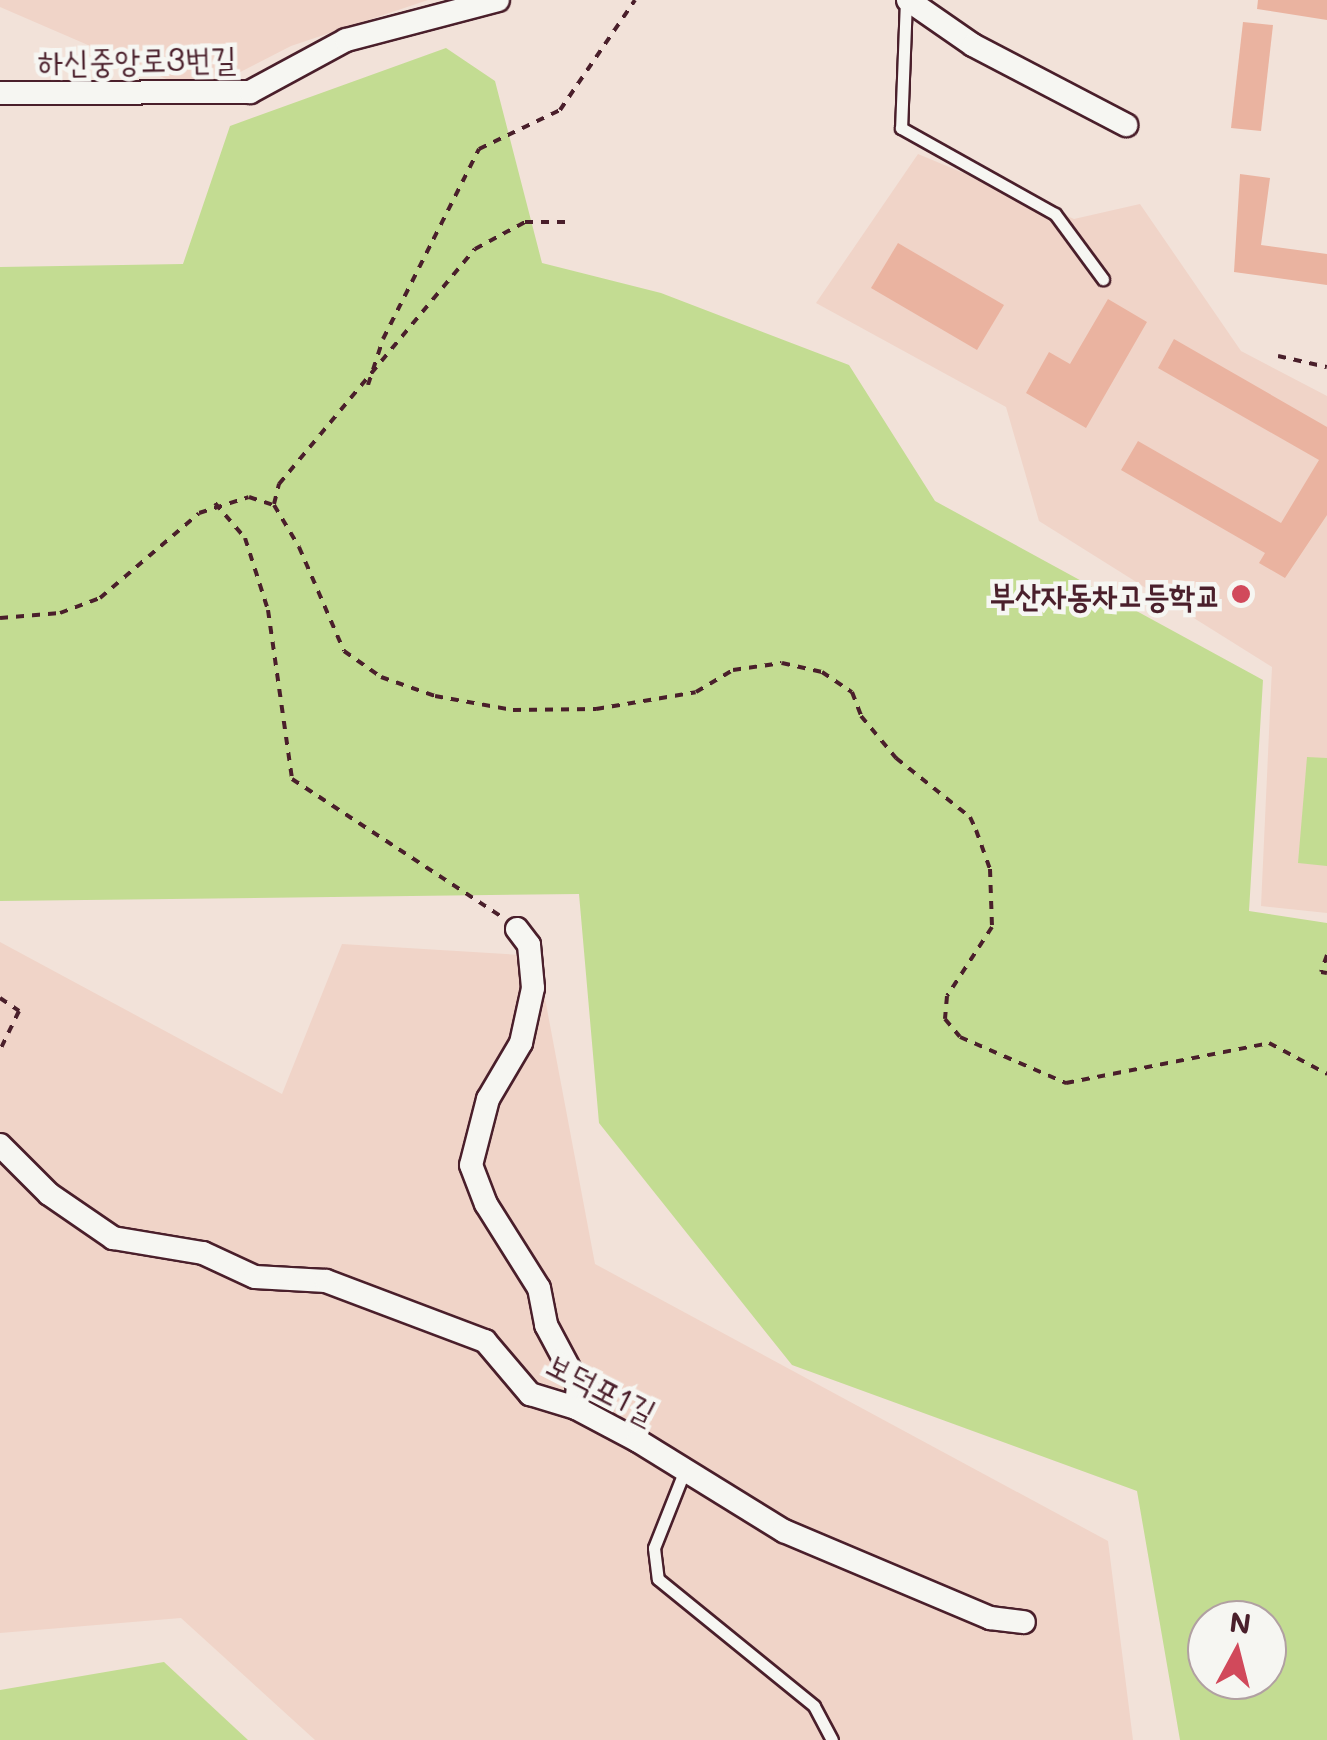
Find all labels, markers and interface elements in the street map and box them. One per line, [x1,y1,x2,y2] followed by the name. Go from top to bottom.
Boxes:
[37,38,237,80] street label: 하신중앙로3번길
[989,575,1221,613] place label: 부산자동차고등학교
[1230,583,1252,605] marker: 부산자동차고등학교
[541,1343,663,1431] street label: 보덕포1길
[1187,1600,1287,1700] north arrow
[1228,1603,1253,1641] text: N

